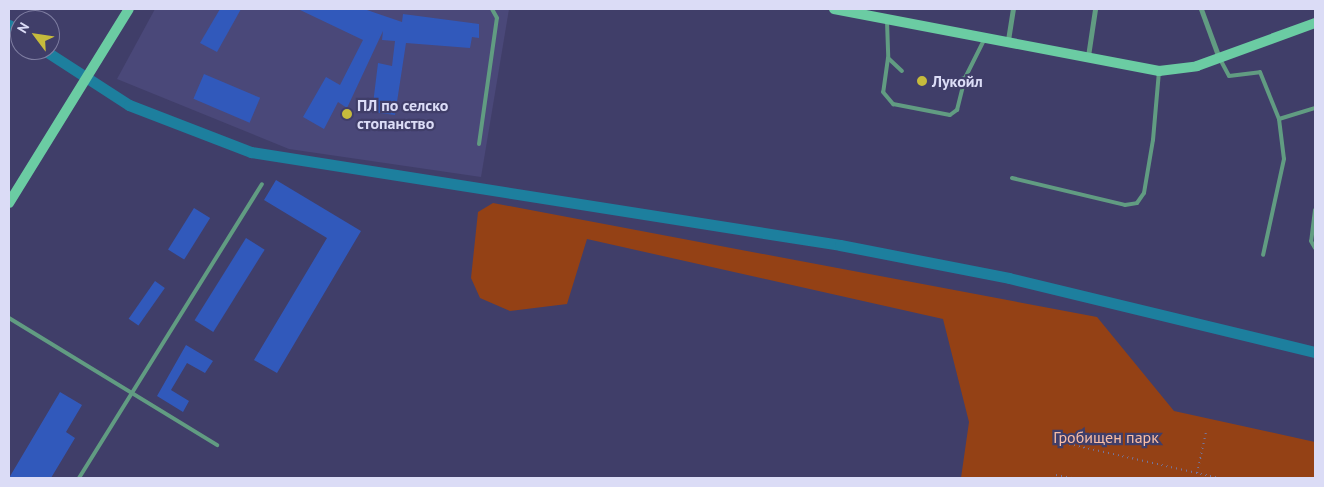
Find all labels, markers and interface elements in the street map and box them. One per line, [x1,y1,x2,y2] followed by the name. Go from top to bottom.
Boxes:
[10,10,60,60] north arrow
[13,19,33,36] text: N
[932,71,983,91] place label: Лукойл
[916,75,928,87] marker: Лукойл
[357,95,448,133] place label: ПЛ по селско стопанство
[341,108,353,120] marker: ПЛ по селско стопанство
[1053,427,1159,447] park label: Гробищен парк

